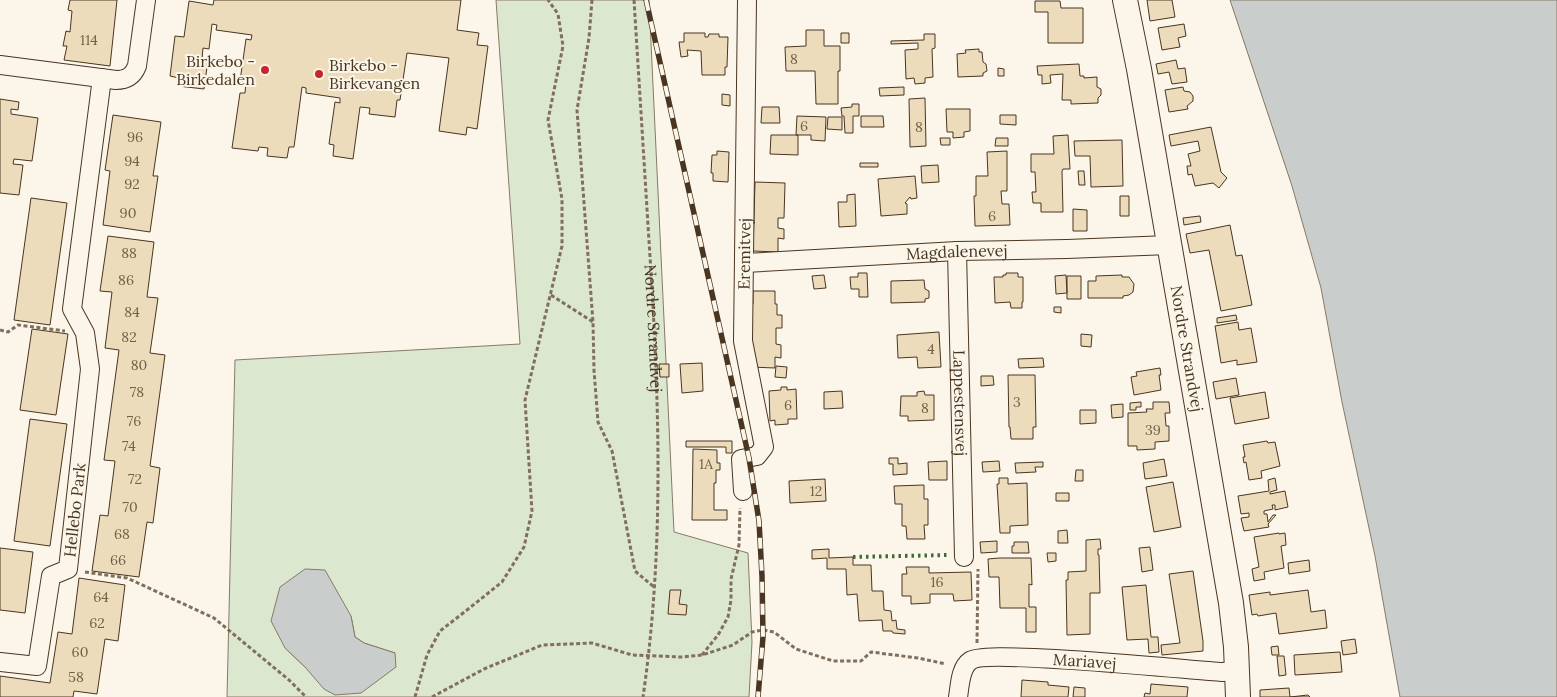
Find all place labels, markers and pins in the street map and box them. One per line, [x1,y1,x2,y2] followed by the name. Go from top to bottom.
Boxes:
[176,51,255,89] place label: Birkebo - Birkedalen
[329,55,421,93] place label: Birkebo - Birkevangen
[259,64,271,76] marker: Birkebo - Birkedalen
[313,68,325,80] marker: Birkebo - Birkevangen

